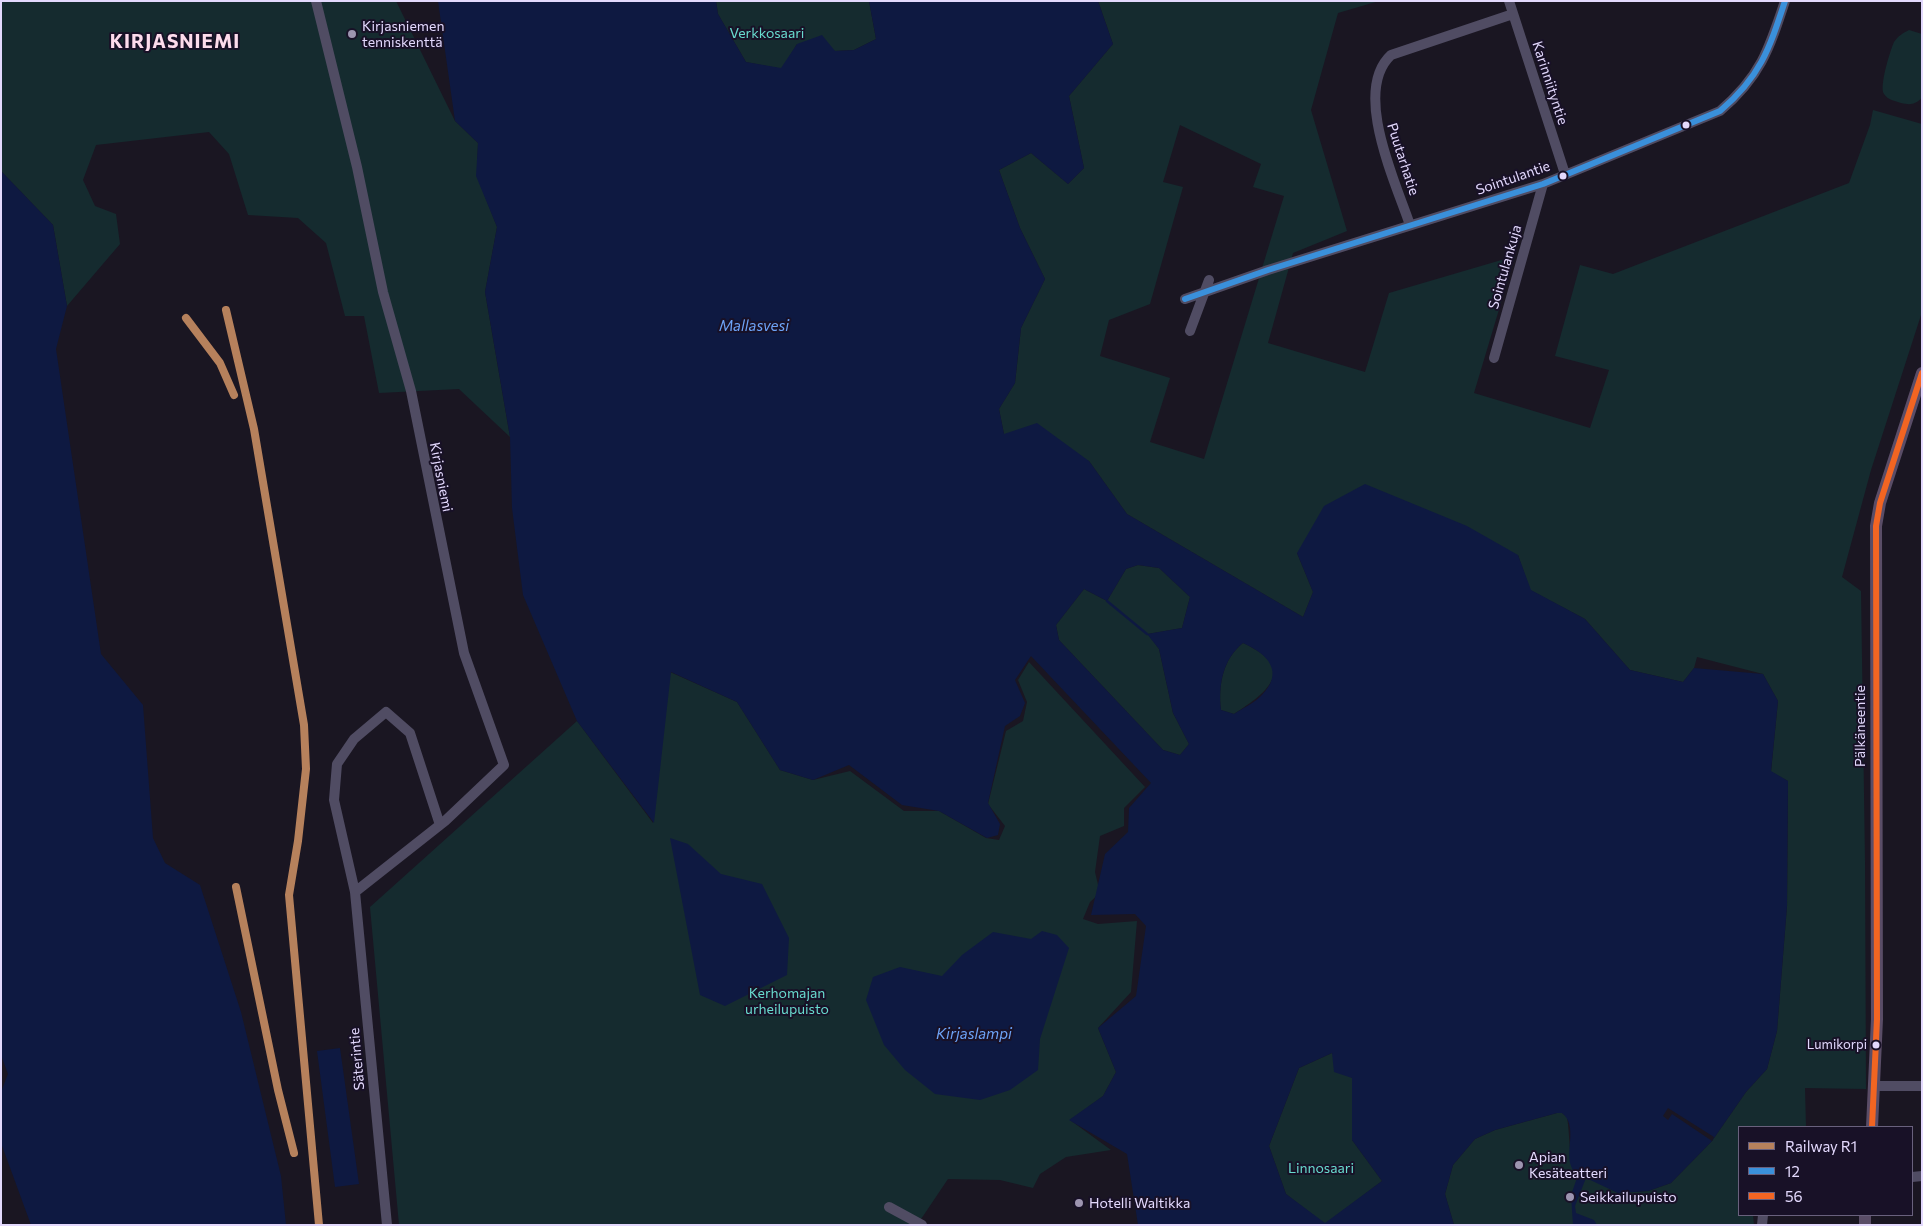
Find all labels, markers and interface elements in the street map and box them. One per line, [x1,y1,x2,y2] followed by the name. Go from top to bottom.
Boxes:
[362,18,444,50] place label: Kirjasniemen tenniskenttä
[730,25,804,41] park label: Verkkosaari
[346,28,358,40] marker: Kirjasniemen tenniskenttä
[108,31,242,53] district label: KIRJASNIEMI
[1529,39,1571,127] street label: Karinniityntie
[1681,120,1691,130] unlabelled marker
[1383,121,1423,197] street label: Puutarhatie
[1474,157,1552,199] street label: Sointulantie
[1558,171,1568,181] unlabelled marker
[1485,223,1525,311] street label: Sointulankuja
[719,317,789,335] water label: Mallasvesi
[426,441,456,513] street label: Kirjasniemi
[1852,685,1868,767] street label: Pälkäneentie
[745,985,829,1018] park label: Kerhomajan urheilupuisto
[936,1025,1012,1043] water label: Kirjaslampi
[346,1027,368,1091] street label: Säterintie
[1807,1037,1867,1053] place label: Lumikorpi
[1871,1040,1881,1050] marker: Lumikorpi
[1738,1126,1913,1216] legend
[1785,1137,1857,1155] text: Railway R1
[1529,1149,1607,1182] place label: Apian Kesäteatteri
[1513,1159,1525,1171] marker: Apian Kesäteatteri
[1288,1160,1354,1176] park label: Linnosaari
[1785,1162,1800,1180] text: 12
[1785,1187,1803,1205] text: 56
[1580,1189,1677,1205] place label: Seikkailupuisto
[1564,1191,1576,1203] marker: Seikkailupuisto
[1089,1195,1190,1211] place label: Hotelli Waltikka
[1073,1197,1085,1209] marker: Hotelli Waltikka

